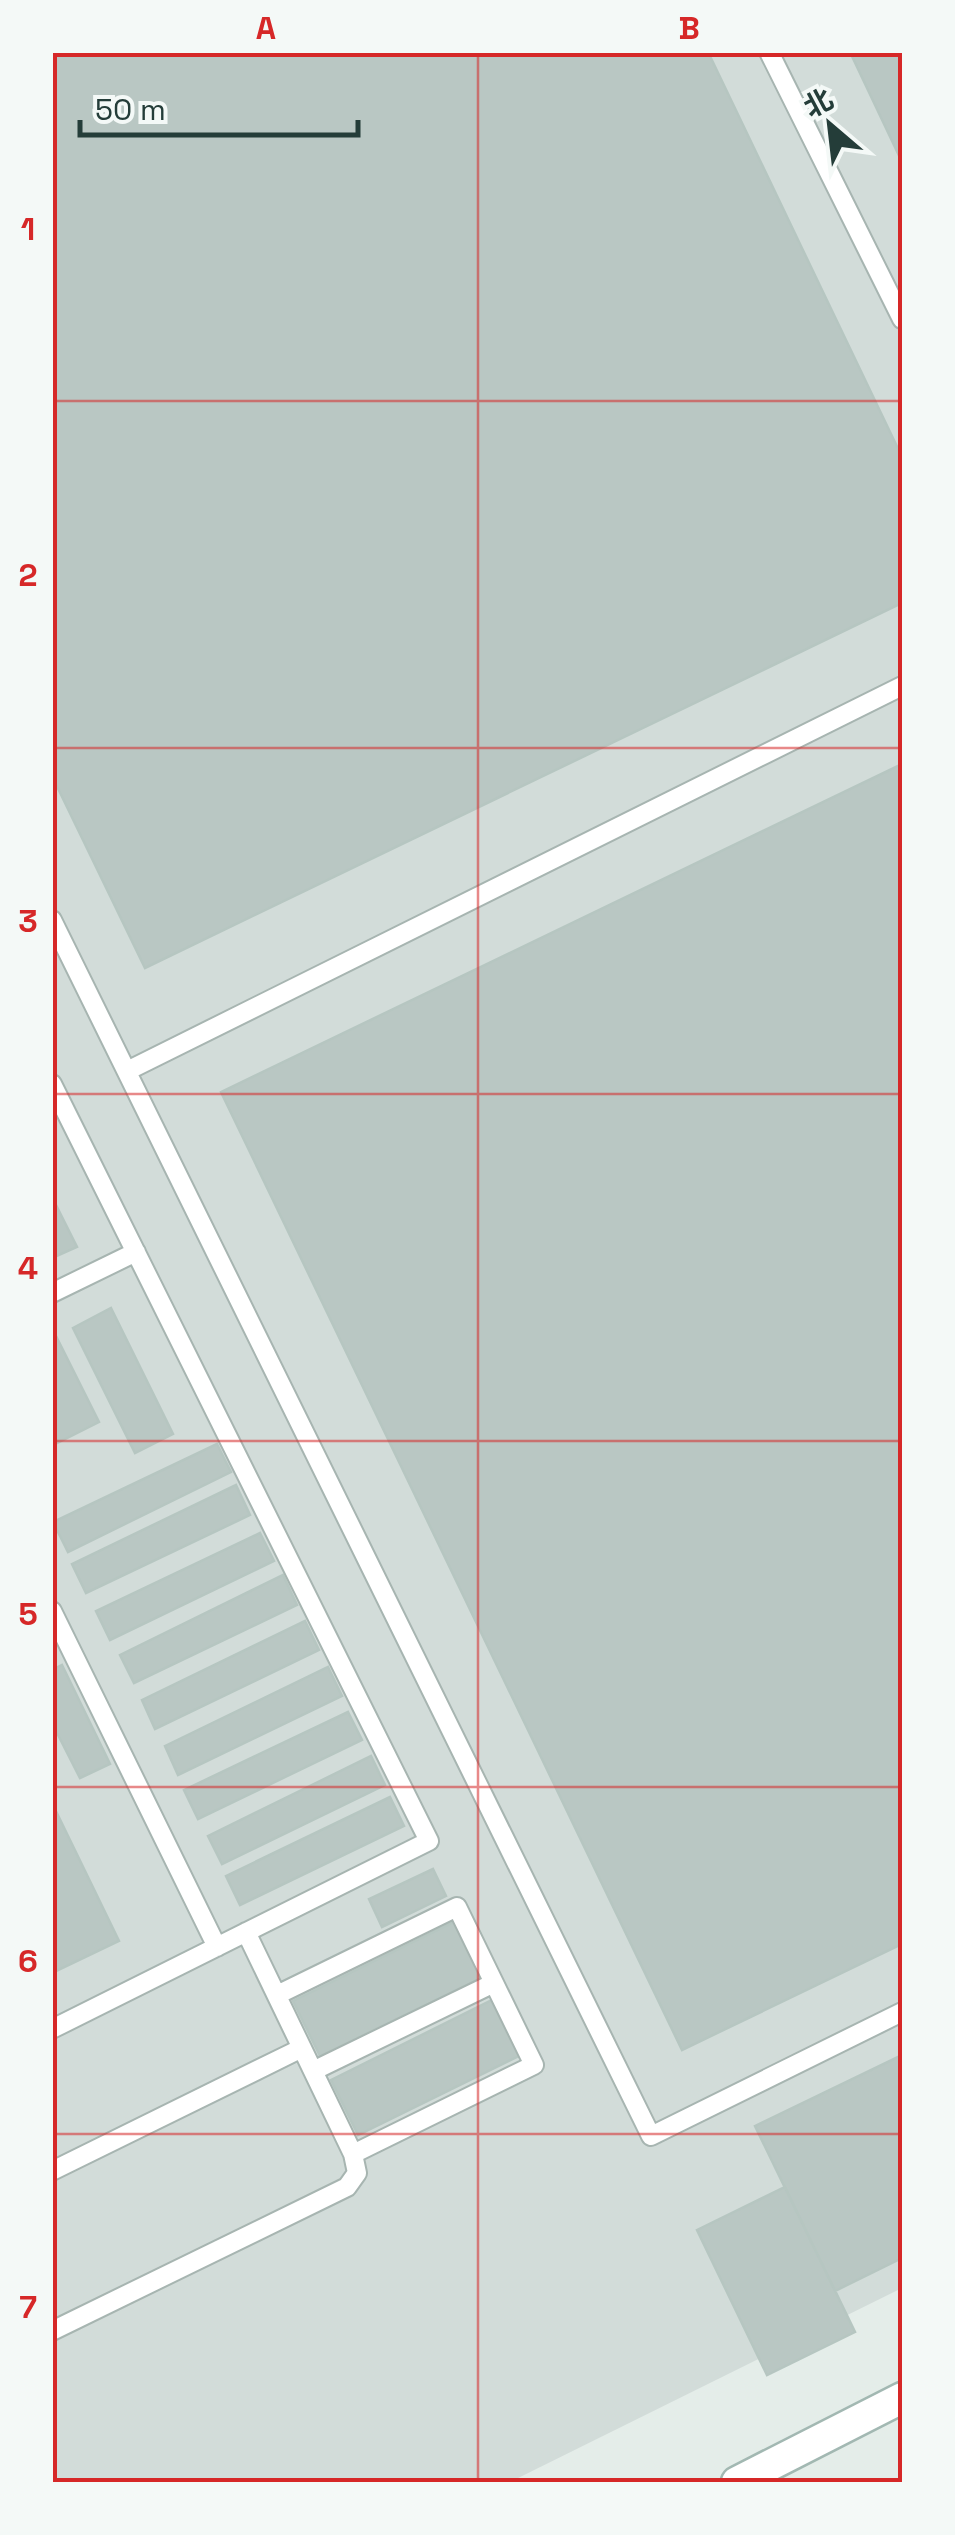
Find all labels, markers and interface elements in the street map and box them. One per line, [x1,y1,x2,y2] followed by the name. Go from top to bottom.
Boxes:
[256,8,276,48] text: A
[678,8,700,48] text: B
[80,75,358,137] scale bar
[780,75,880,175] north arrow
[797,80,839,125] text: 北
[95,90,166,129] text: 50 m
[21,209,35,249] text: 1
[18,555,38,595] text: 2
[18,901,38,941] text: 3
[18,1248,38,1288] text: 4
[18,1594,38,1634] text: 5
[18,1941,38,1981] text: 6
[19,2287,37,2327] text: 7

